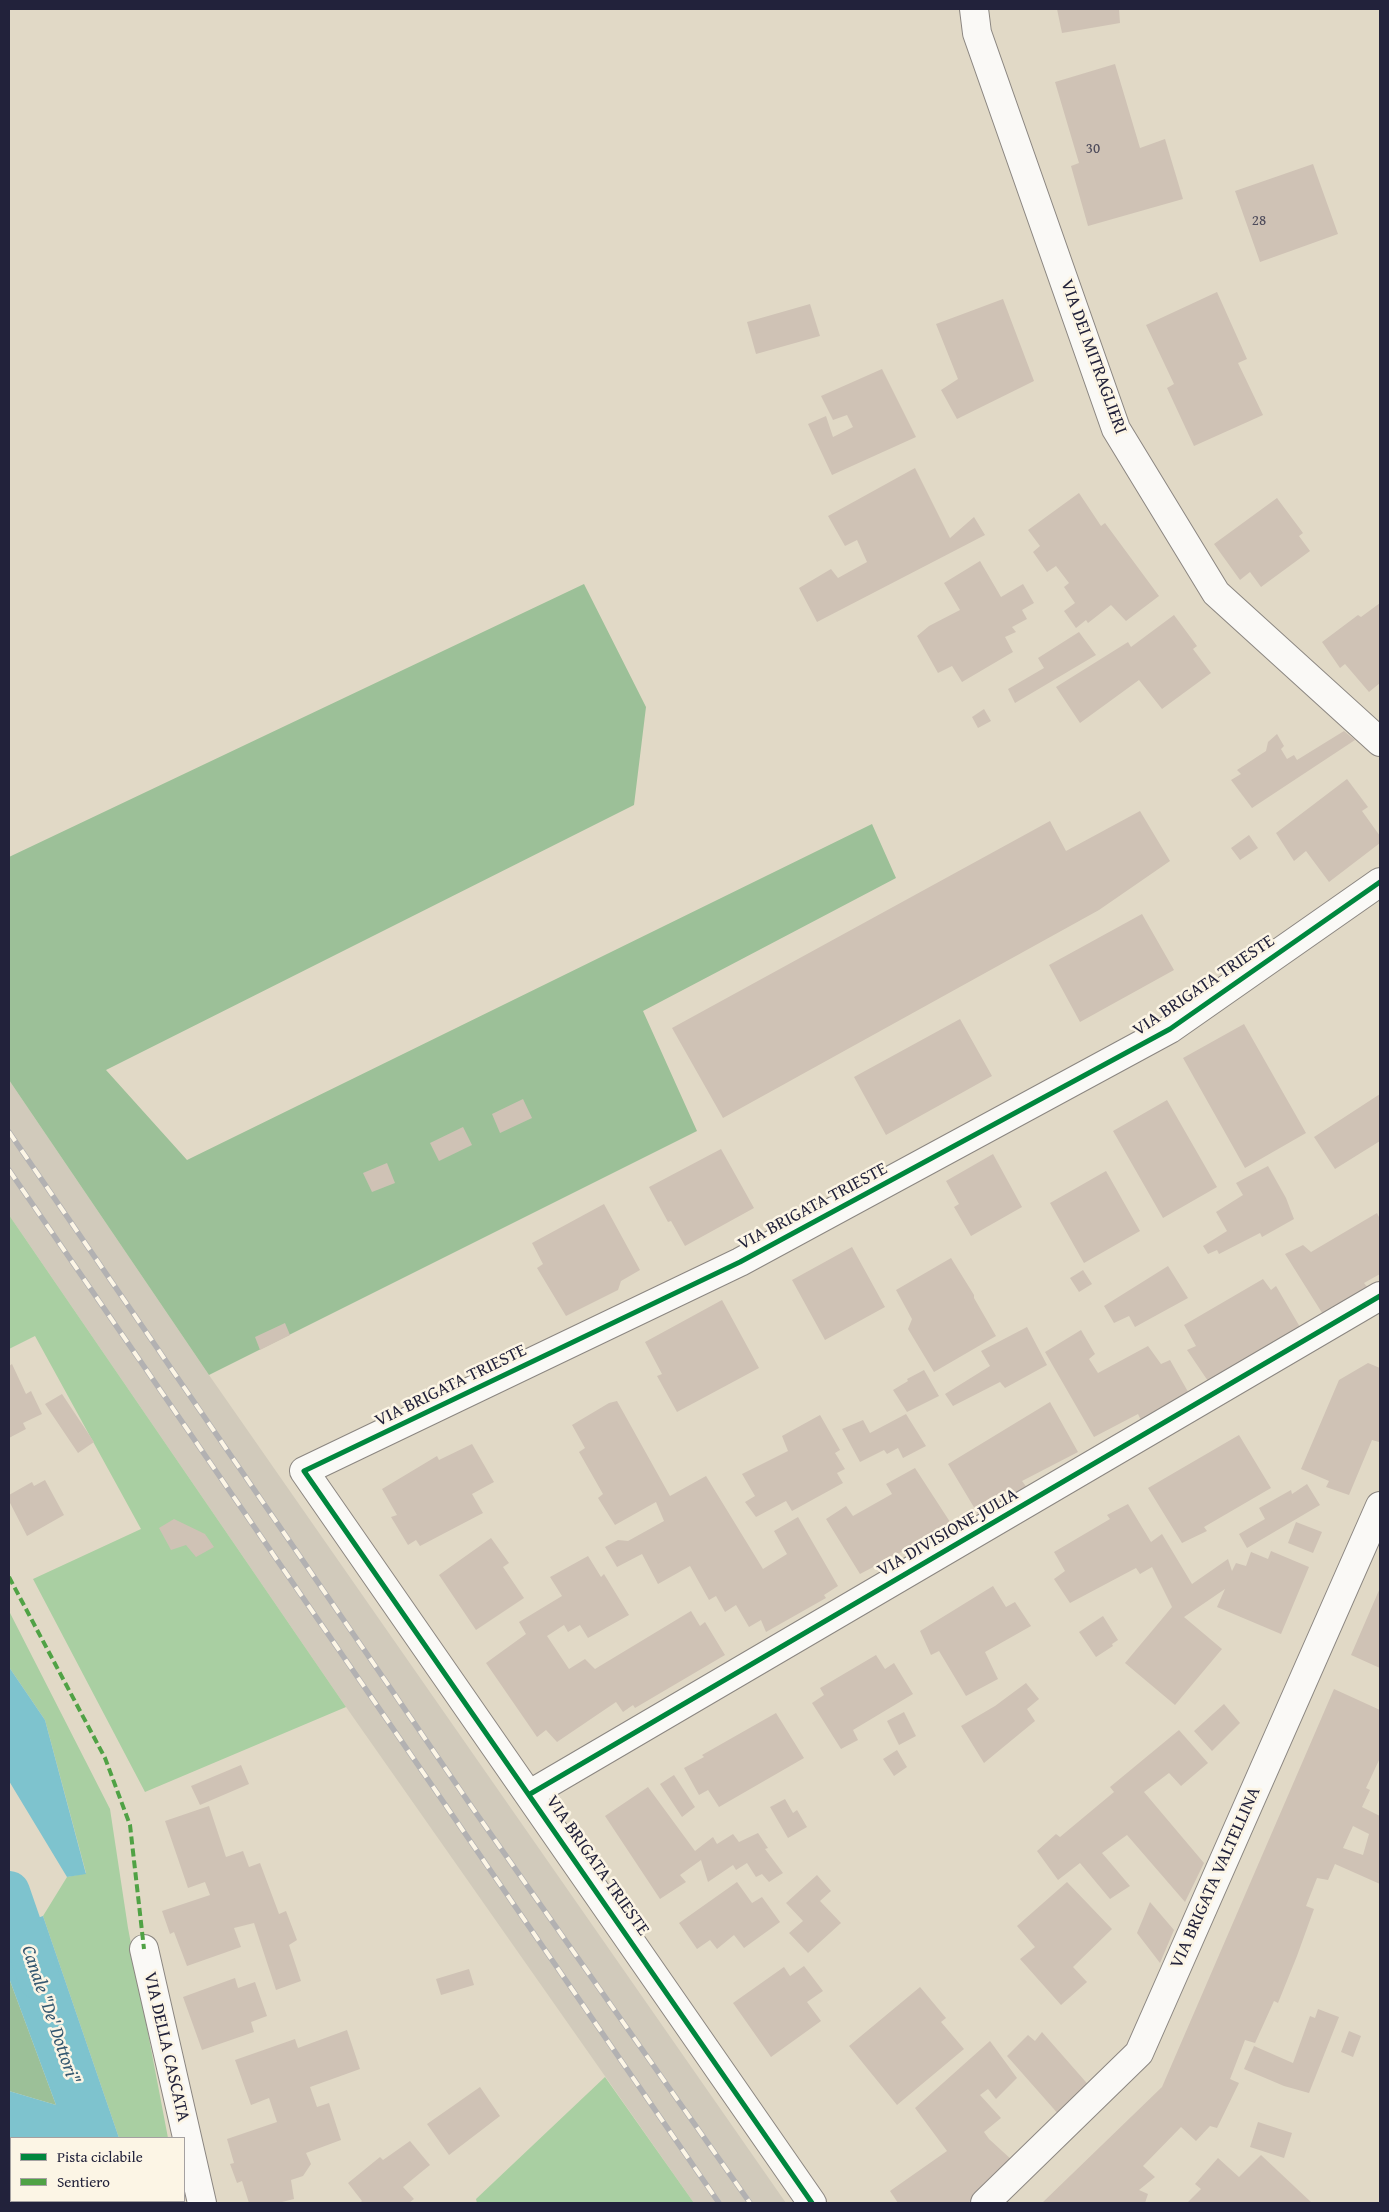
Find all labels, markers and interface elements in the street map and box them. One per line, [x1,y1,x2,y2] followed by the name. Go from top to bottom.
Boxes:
[1086,140,1100,158] house number: 30
[1252,212,1266,230] house number: 28
[1055,277,1131,437] street label: VIA DEI MITRAGLIERI
[1129,931,1279,1041] street label: VIA BRIGATA TRIESTE
[735,1159,891,1255] street label: VIA BRIGATA TRIESTE
[372,1340,530,1432] street label: VIA BRIGATA TRIESTE
[874,1484,1022,1582] street label: VIA DIVISIONE JULIA
[1166,1784,1266,1972] street label: VIA BRIGATA VALTELLINA
[541,1792,653,1940] street label: VIA BRIGATA TRIESTE
[16,1943,84,2087] water label: Canale "De' Dottori"
[138,1970,194,2124] street label: VIA DELLA CASCATA
[10,2137,185,2202] legend
[57,2146,143,2167] text: Pista ciclabile
[57,2171,110,2192] text: Sentiero

